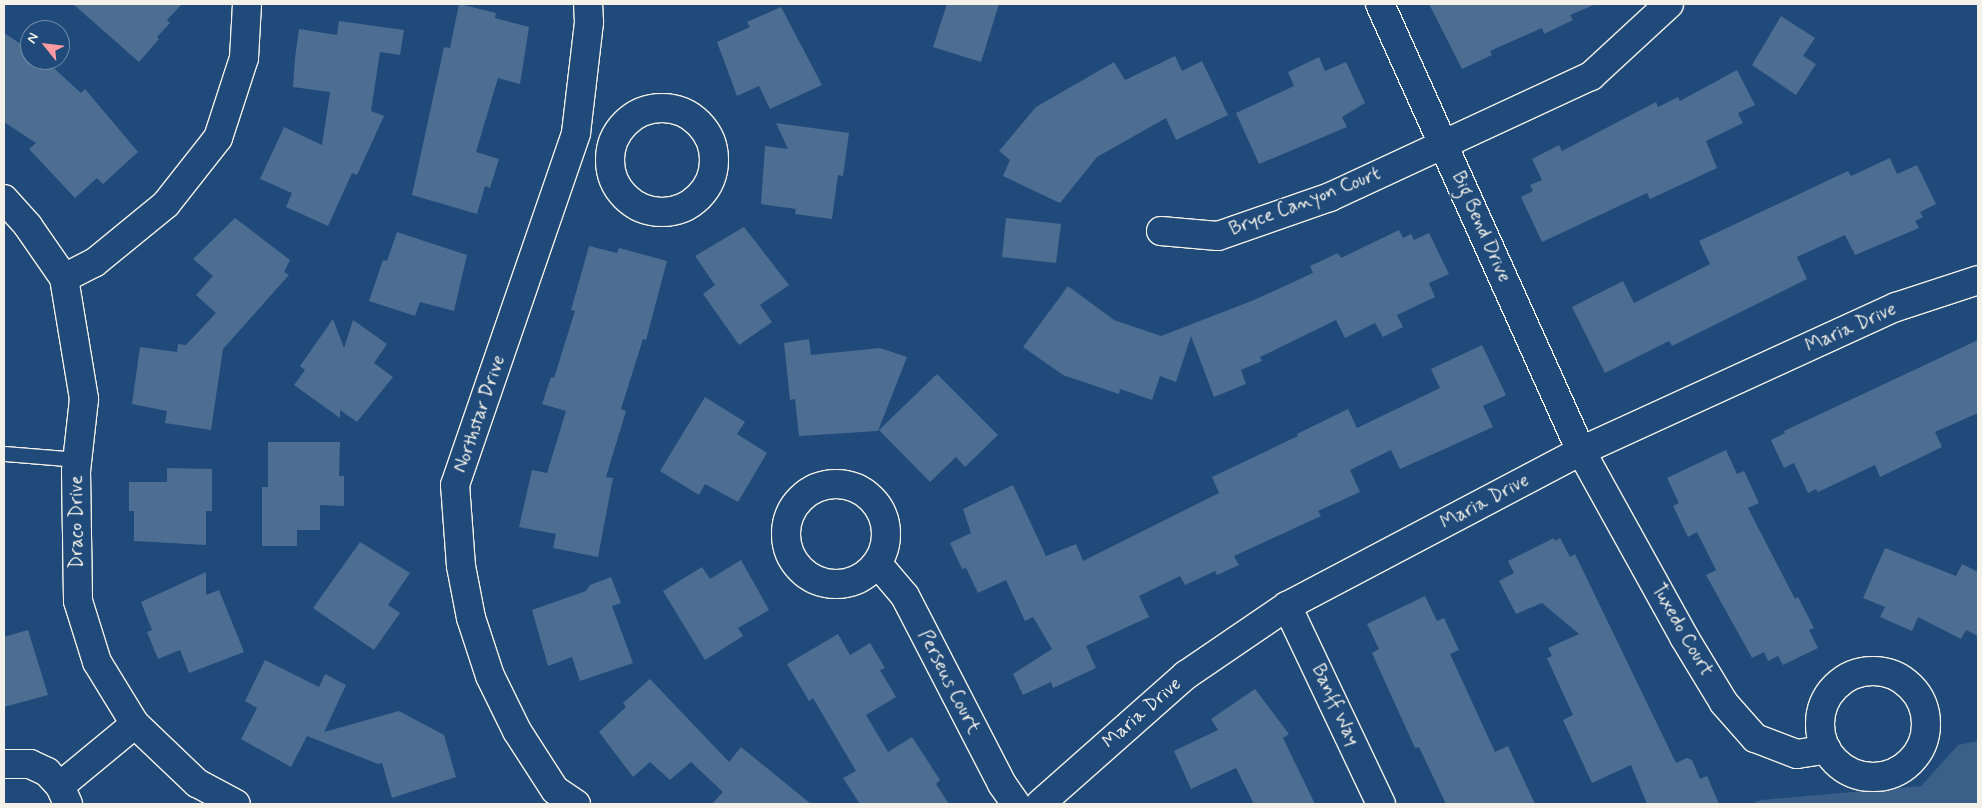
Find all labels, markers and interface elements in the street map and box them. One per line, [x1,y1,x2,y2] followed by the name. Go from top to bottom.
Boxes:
[20,20,70,70] north arrow
[23,30,43,47] text: N
[1226,162,1384,242] street label: Bryce Canyon Court
[1446,168,1516,286] street label: Big Bend Drive
[1802,298,1900,358] street label: Maria Drive
[449,353,511,475] street label: Northstar Drive
[1437,469,1533,535] street label: Maria Drive
[66,476,88,568] street label: Draco Drive
[1646,580,1718,680] street label: Tuxedo Court
[913,627,985,737] street label: Perseus Court
[1306,659,1364,751] street label: Banff Way
[1098,673,1186,753] street label: Maria Drive

